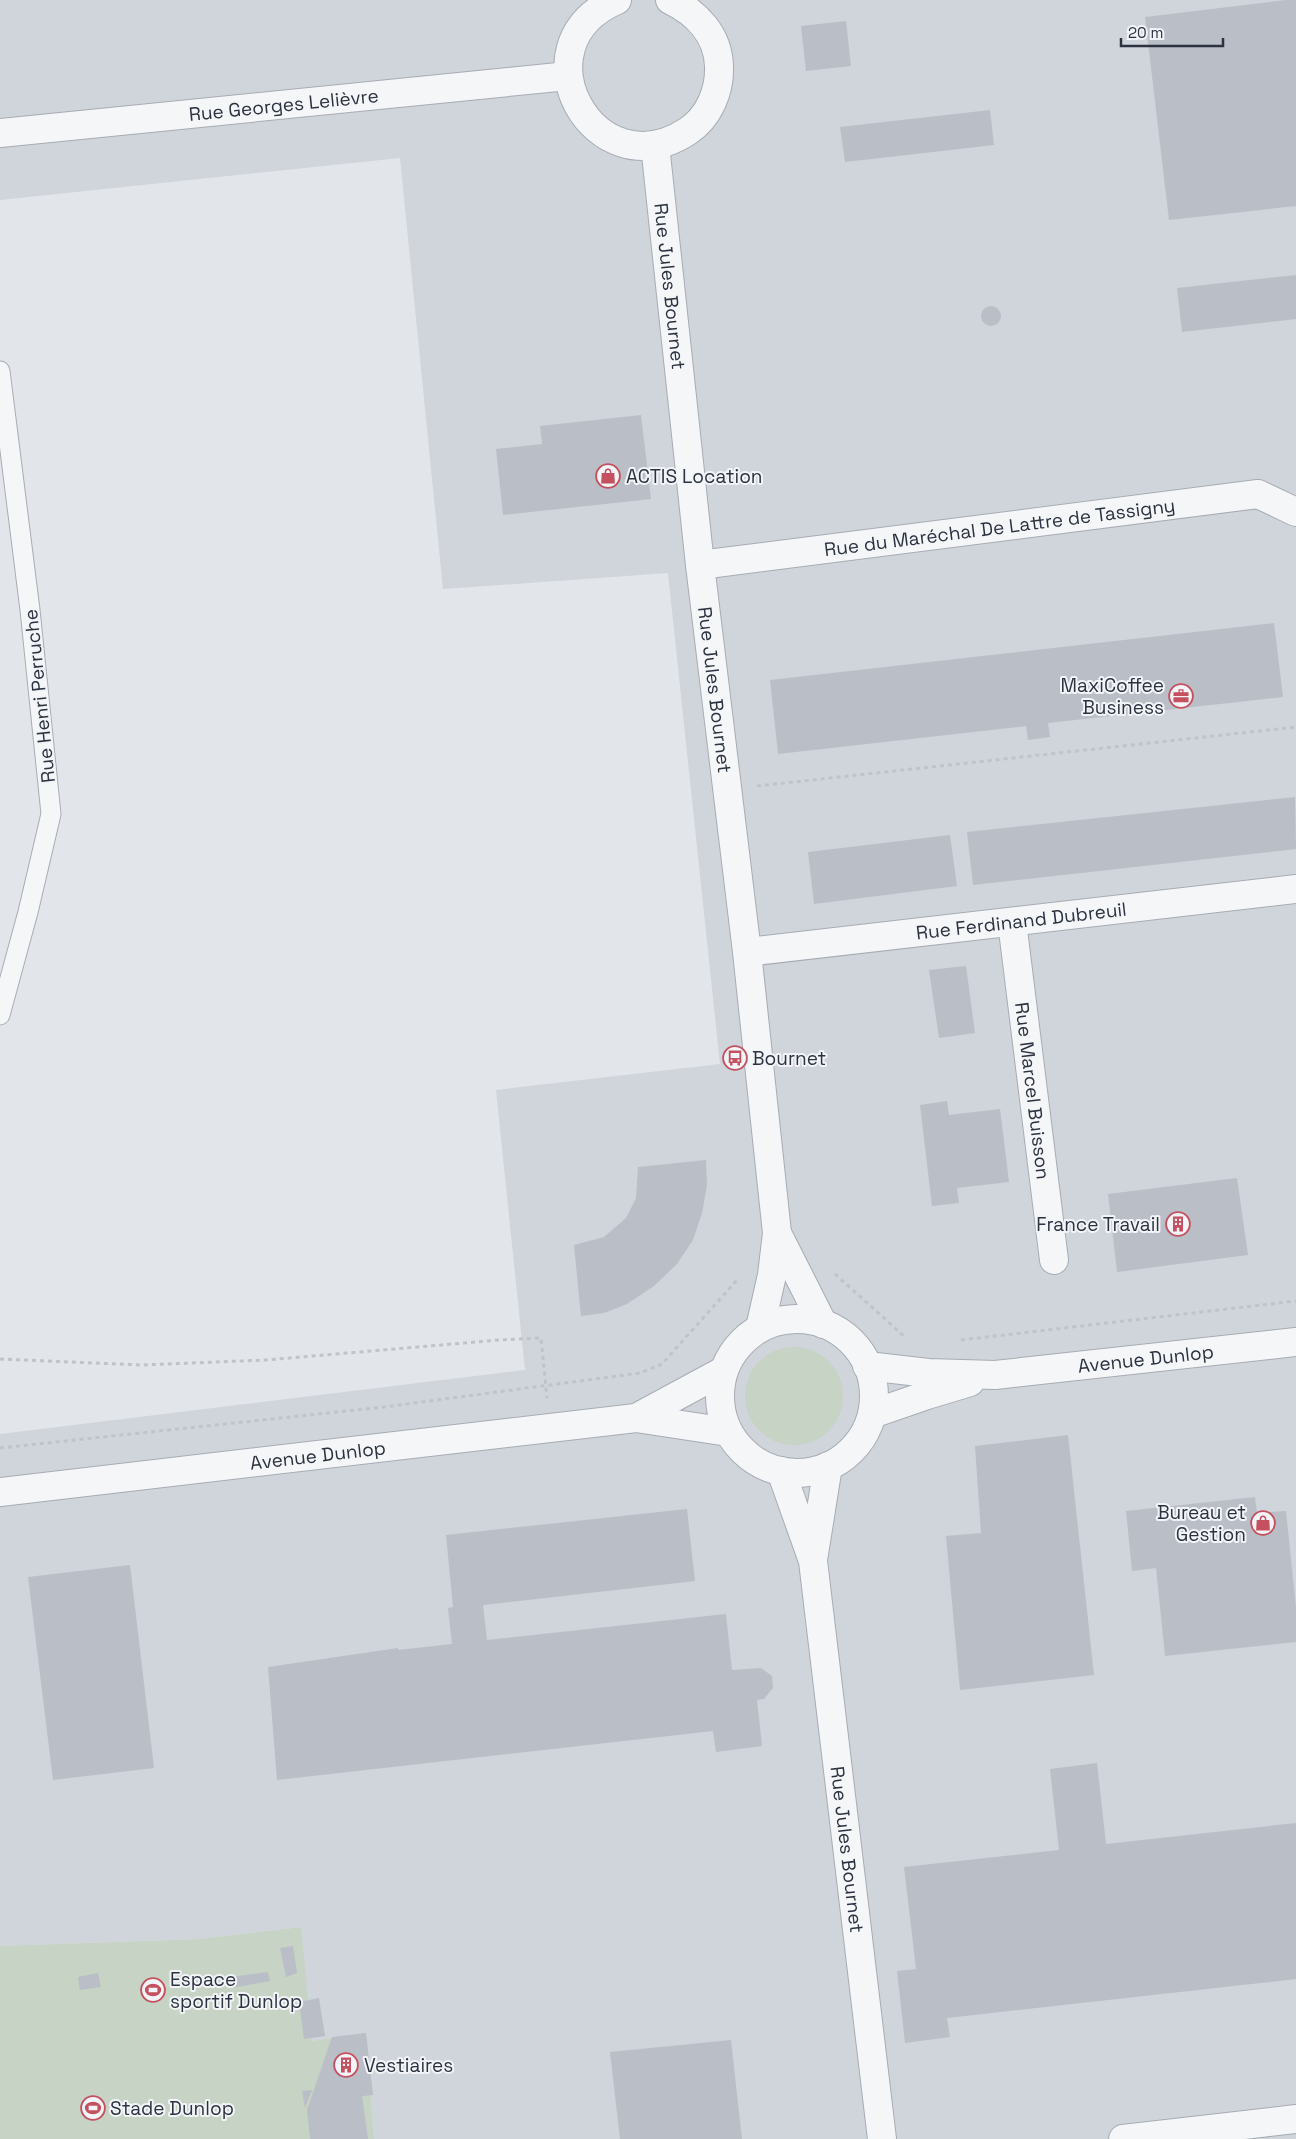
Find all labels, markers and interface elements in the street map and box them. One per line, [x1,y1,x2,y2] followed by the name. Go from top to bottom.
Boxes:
[1121,15,1224,47] scale bar
[1128,23,1163,42] text: 20 m
[188,83,380,127] street label: Rue Georges Lelièvre
[648,202,691,371] street label: Rue Jules Bournet
[595,463,621,489] shop icon: ACTIS Location
[626,464,763,489] place label: ACTIS Location
[823,493,1177,562] street label: Rue du Maréchal De Lattre de Tassigny
[692,605,737,774] street label: Rue Jules Bournet
[18,608,61,784] street label: Rue Henri Perruche
[1061,673,1164,720] place label: MaxiCoffee Business
[1168,683,1194,709] office icon: MaxiCoffee Business
[915,897,1128,946] street label: Rue Ferdinand Dubreuil
[1009,1001,1056,1181] street label: Rue Marcel Buisson
[722,1045,748,1071] bus stop icon: Bournet
[752,1046,826,1071] place label: Bournet
[1165,1211,1191,1237] building icon: France Travail
[1036,1212,1160,1237] place label: France Travail
[1076,1339,1215,1379] street label: Avenue Dunlop
[249,1435,387,1476] street label: Avenue Dunlop
[1157,1500,1246,1547] place label: Bureau et Gestion
[1250,1510,1276,1536] shop icon: Bureau et Gestion
[825,1765,869,1934] street label: Rue Jules Bournet
[170,1967,302,2014] place label: Espace sportif Dunlop
[140,1977,166,2003] sports icon: Espace sportif Dunlop
[333,2052,359,2078] building icon: Vestiaires
[364,2053,453,2078] place label: Vestiaires
[80,2095,106,2121] sports icon: Stade Dunlop
[110,2096,234,2121] place label: Stade Dunlop

